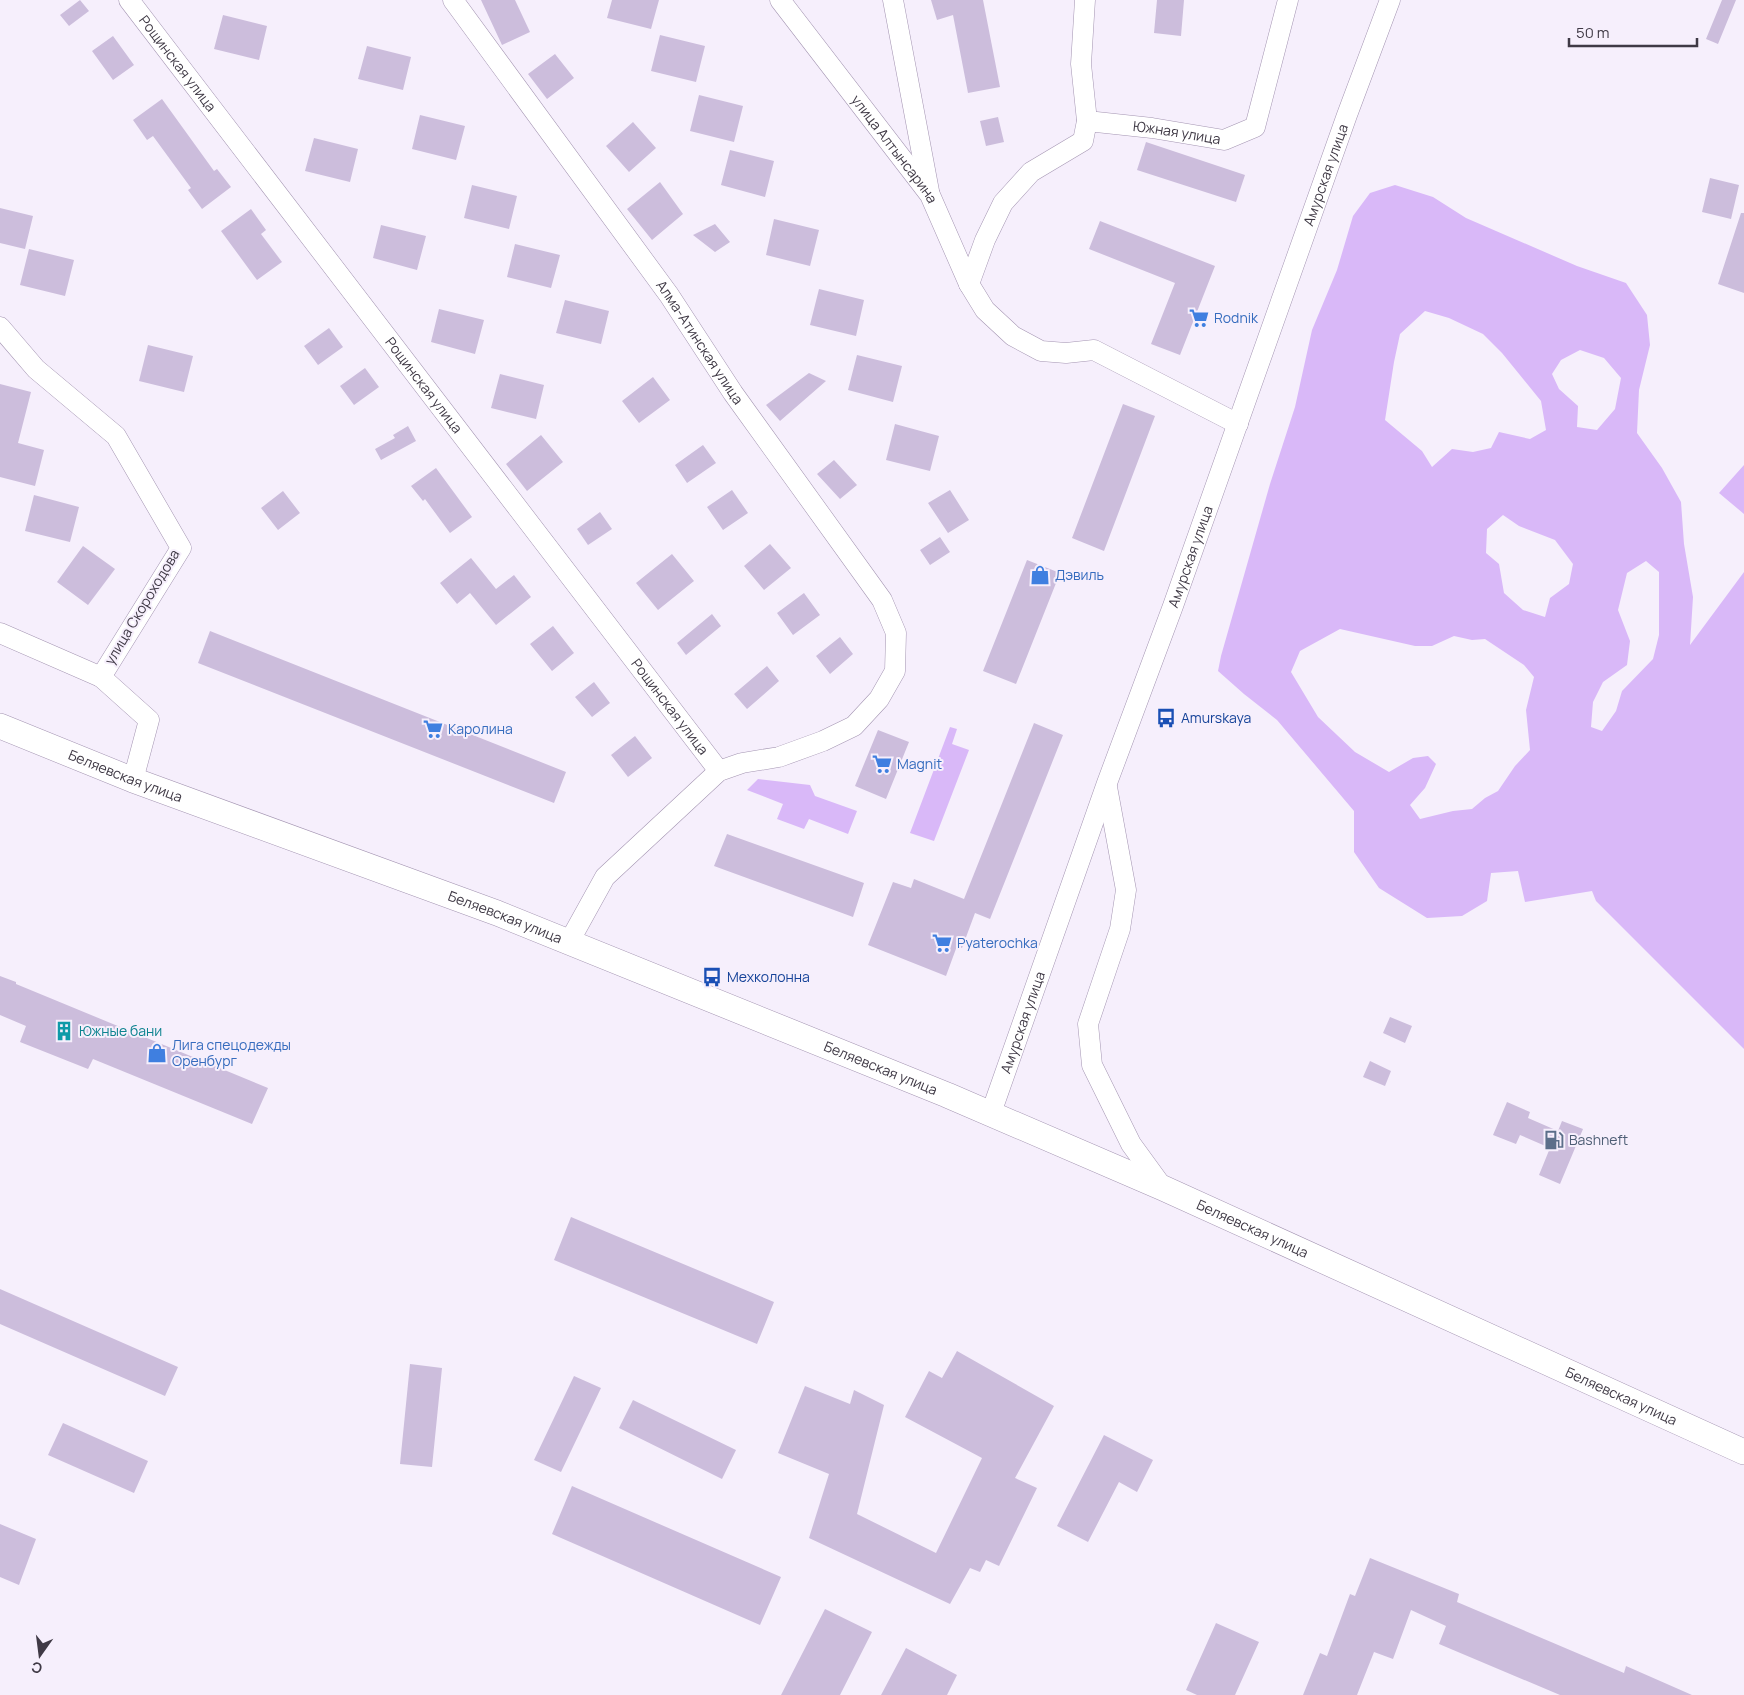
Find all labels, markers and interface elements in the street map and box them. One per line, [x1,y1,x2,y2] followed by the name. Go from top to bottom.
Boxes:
[135,11,221,115] street label: Рощинская улица
[1569,15,1696,47] scale bar
[1576,22,1610,43] text: 50 m
[847,91,942,206] street label: улица Алтынсарина
[1132,116,1222,148] street label: Южная улица
[1298,121,1352,228] street label: Амурская улица
[652,276,748,408] street label: Алма-Атинская улица
[1188,307,1210,329] supermarket icon: Rodnik
[1214,308,1259,327] place label: Rodnik
[381,333,467,437] street label: Рощинская улица
[1163,503,1217,610] street label: Амурская улица
[100,546,184,668] street label: улица Скороходова
[1029,564,1051,586] shop icon: Дэвиль
[1055,565,1104,584] place label: Дэвиль
[627,654,713,758] street label: Рощинская улица
[1155,707,1177,729] bus stop icon: Amurskaya
[1181,708,1251,727] place label: Amurskaya
[422,718,444,740] supermarket icon: Каролина
[448,719,513,738] place label: Каролина
[66,745,185,806] street label: Беляевская улица
[871,753,893,775] supermarket icon: Magnit
[897,754,942,773] place label: Magnit
[446,886,565,947] street label: Беляевская улица
[931,932,953,954] supermarket icon: Pyaterochka
[957,933,1038,952] place label: Pyaterochka
[701,966,723,988] bus stop icon: Мехколонна
[727,967,810,986] place label: Мехколонна
[996,969,1049,1076] street label: Амурская улица
[53,1020,75,1042] building icon: Южные бани
[79,1021,162,1040] place label: Южные бани
[172,1035,291,1070] place label: Лига спецодежды Оренбург
[821,1036,940,1099] street label: Беляевская улица
[146,1042,168,1064] shop icon: Лига спецодежды Оренбург
[1543,1129,1565,1151] fuel station icon: Bashneft
[1569,1130,1628,1149] place label: Bashneft
[1194,1195,1312,1262] street label: Беляевская улица
[1563,1362,1680,1429] street label: Беляевская улица
[15,1630,65,1680] north arrow
[29,1658,44,1679] text: С

